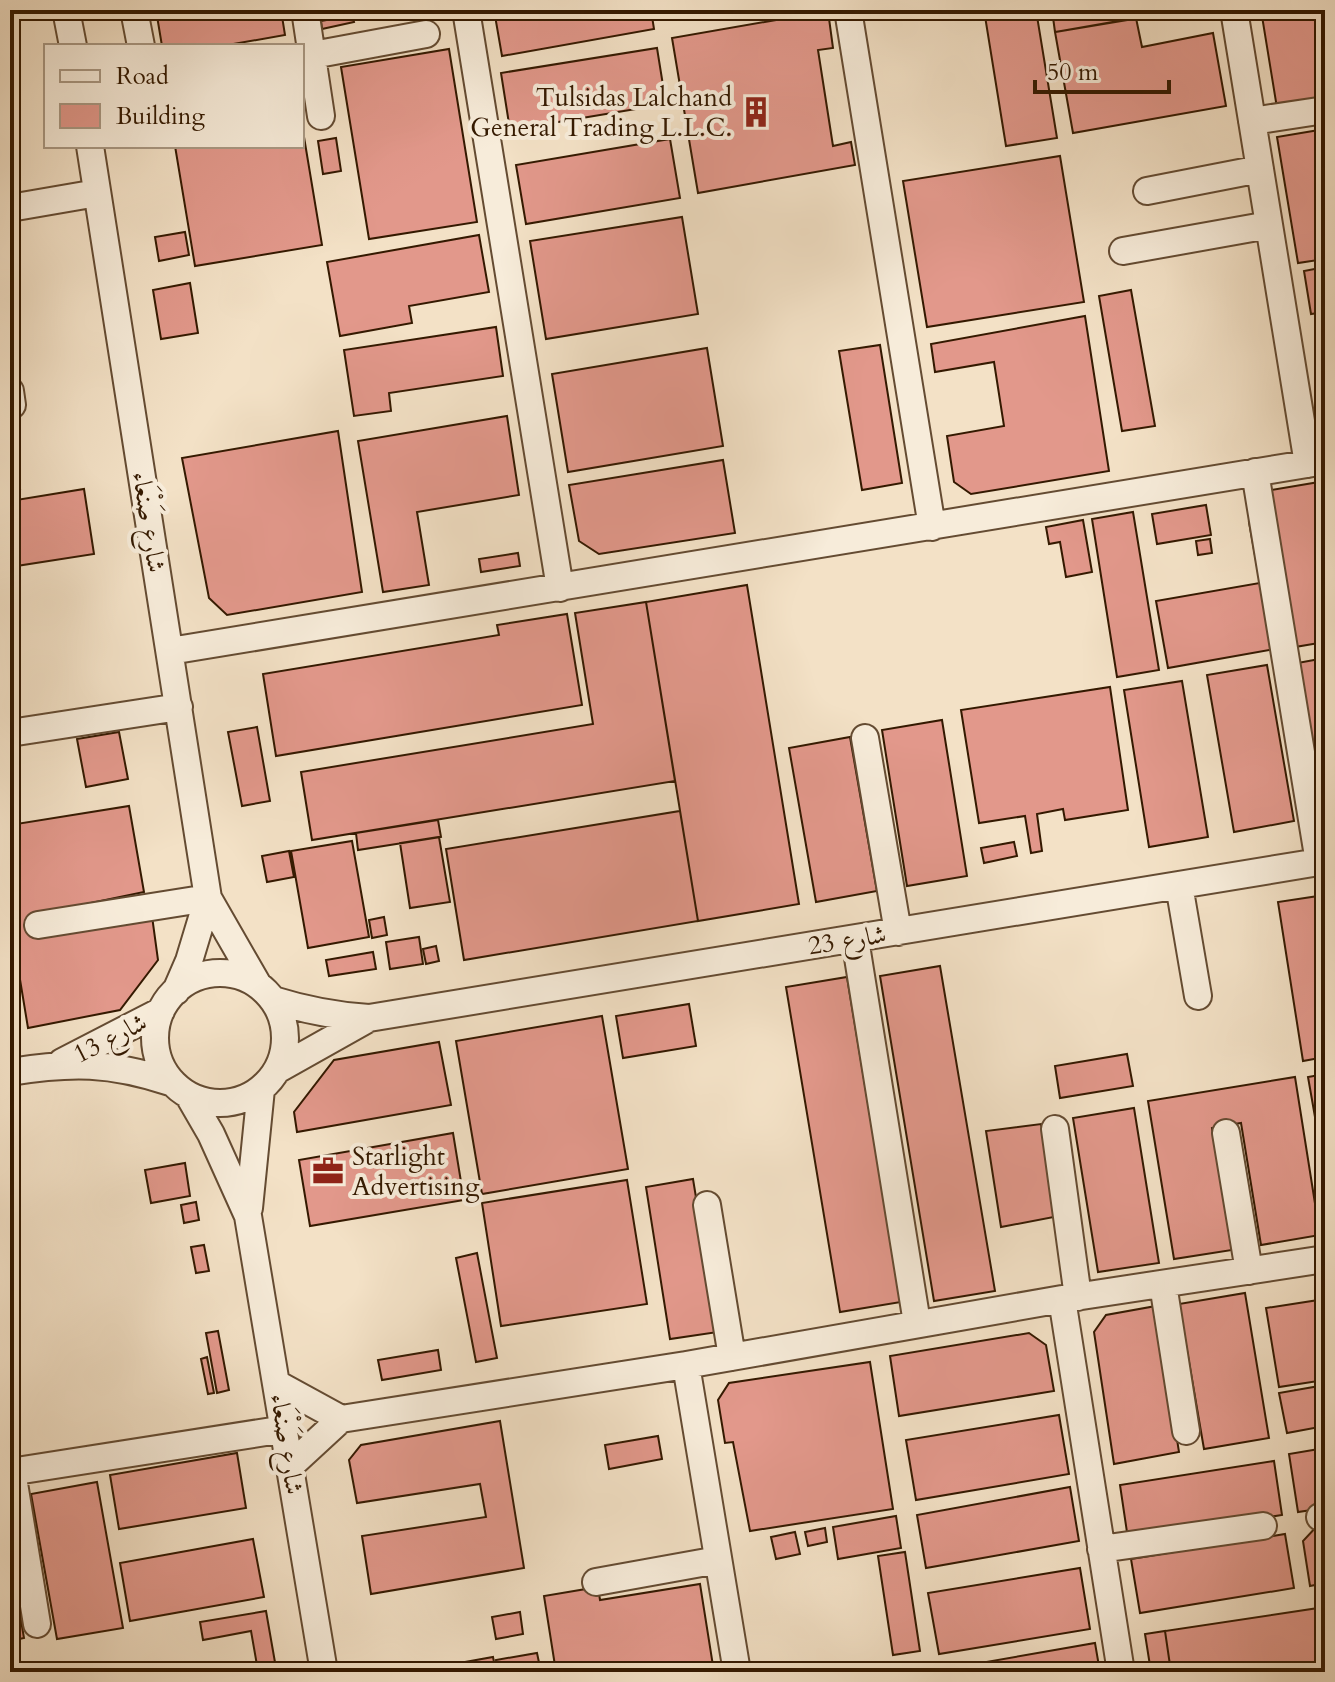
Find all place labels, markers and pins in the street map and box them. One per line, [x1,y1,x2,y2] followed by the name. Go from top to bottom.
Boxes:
[470,80,732,145] place label: Tulsidas Lalchand General Trading L.L.C.
[739,95,773,129] building icon: Tulsidas Lalchand General Trading L.L.C.
[352,1139,480,1204] place label: Starlight Advertising
[311,1154,345,1188] office icon: Starlight Advertising

